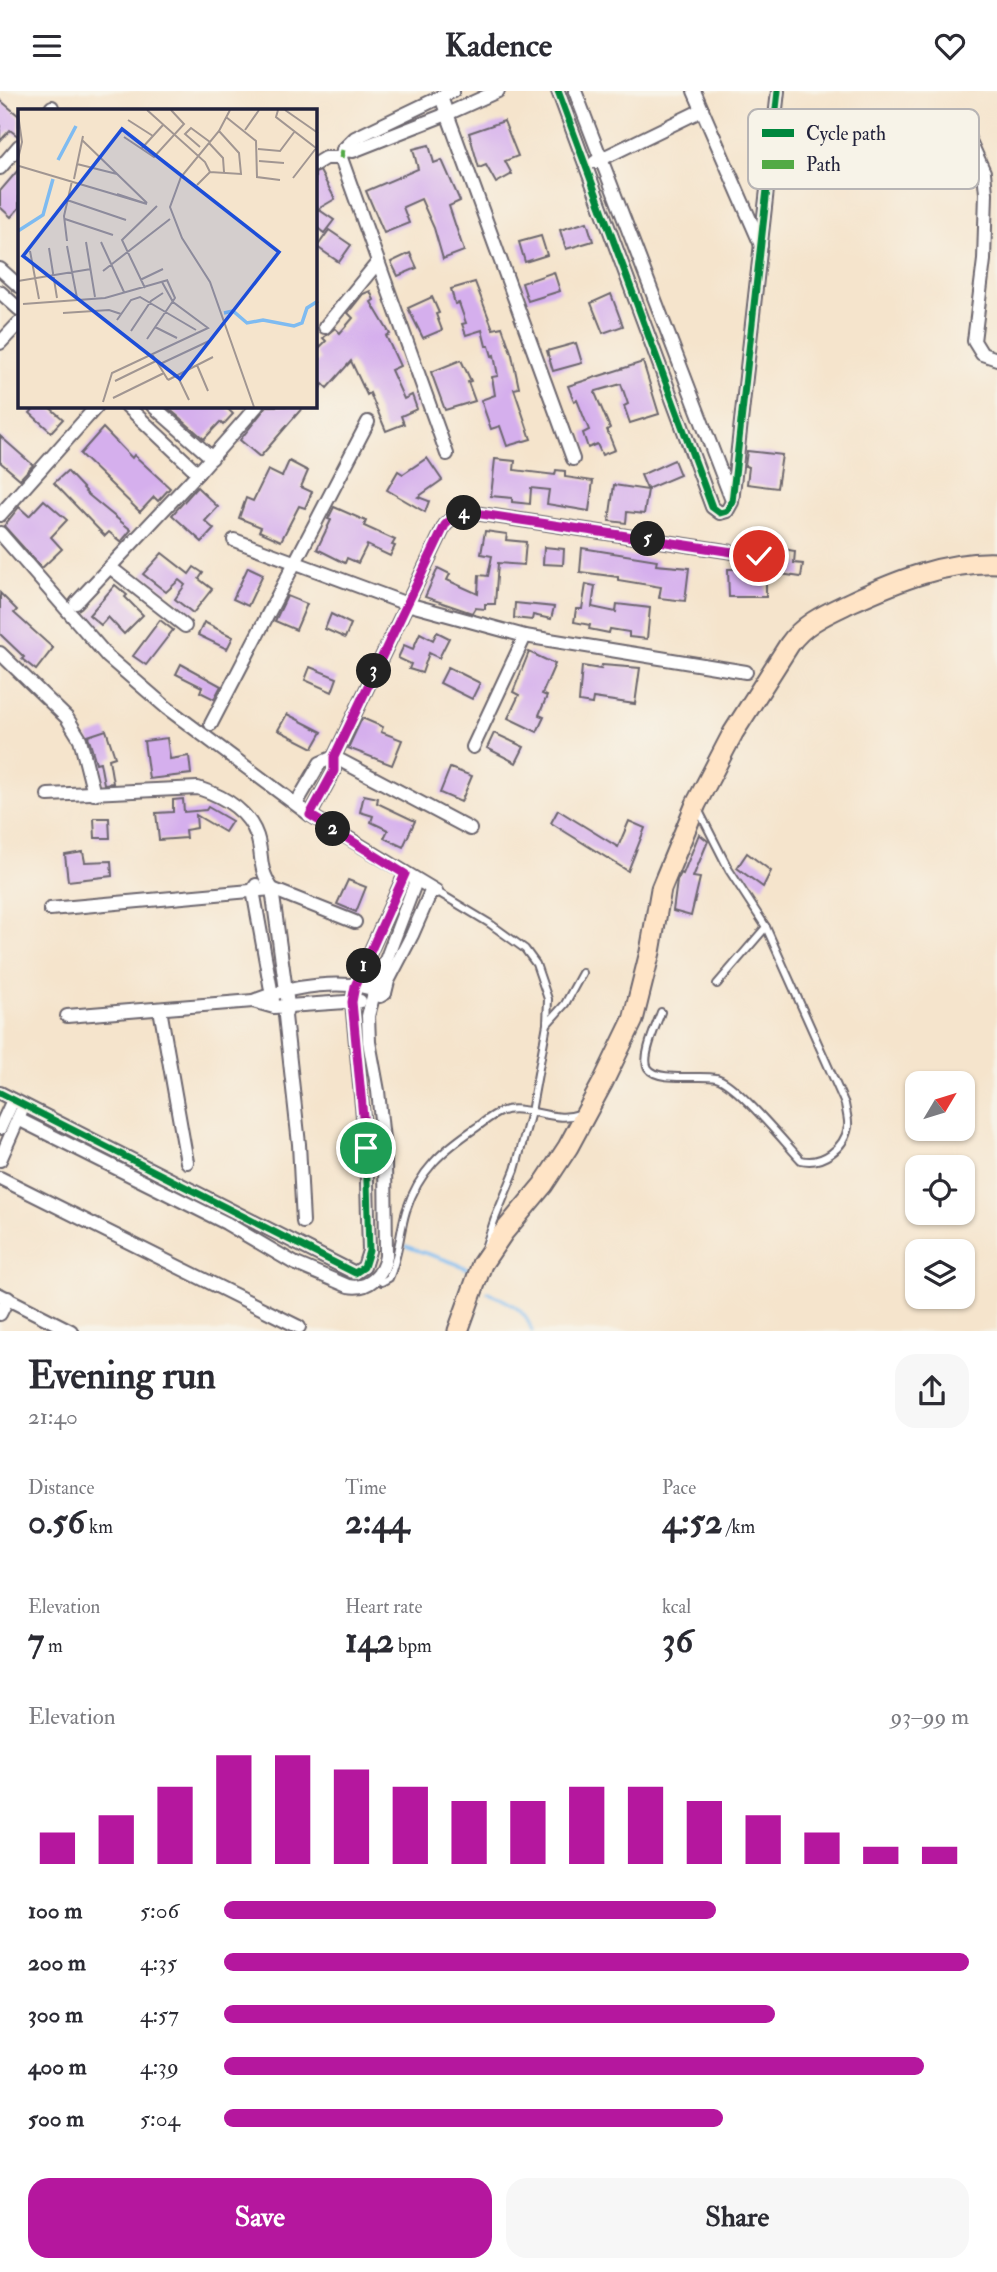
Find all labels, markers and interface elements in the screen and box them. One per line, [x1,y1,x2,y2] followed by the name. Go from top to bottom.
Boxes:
[445,26,552,66] text: Kadence
[28,27,66,65] icon: menu
[931,27,969,65] icon: heart
[18,109,317,408] inset map
[748,109,979,189] legend
[806,122,886,147] text: Cycle path
[806,153,841,177] text: Path
[447,495,482,531] pin: 4
[458,500,469,524] text: 4
[630,521,666,557] pin: 5
[643,526,652,550] text: 5
[729,526,789,586] pin
[740,537,778,575] icon: check
[356,653,392,689] pin: 3
[370,658,377,682] text: 3
[316,811,350,847] pin: 2
[328,816,337,840] text: 2
[346,949,382,983] pin: 1
[360,953,367,977] text: 1
[905,1071,975,1141] north arrow
[905,1071,975,1309] map controls
[336,1118,396,1178] pin
[347,1129,385,1167] icon: arrive
[905,1155,975,1225] button: locate
[905,1239,975,1309] button: layers
[28,1352,216,1400] text: Evening run
[895,1354,969,1428] button: share
[28,1402,78,1431] text: 21:40
[28,1476,94,1500] text: Distance
[345,1476,387,1500] text: Time
[662,1476,696,1500] text: Pace
[28,1500,85,1544] text: 0.56
[345,1500,409,1544] text: 2:44
[662,1500,723,1544] text: 4:52
[85,1515,113,1539] text: km
[723,1515,755,1539] text: /km
[28,1595,100,1619] text: Elevation
[345,1595,422,1619] text: Heart rate
[662,1595,691,1619] text: kcal
[28,1619,44,1663] text: 7
[345,1619,394,1663] text: 142
[662,1619,693,1663] text: 36
[44,1634,63,1658] text: m
[394,1634,432,1658] text: bpm
[28,1702,116,1731] text: Elevation
[891,1702,969,1731] text: 93–99 m
[28,1896,82,1925] text: 100 m
[140,1896,179,1925] text: 5:06
[28,1948,86,1977] text: 200 m
[140,1948,177,1977] text: 4:35
[28,2000,83,2029] text: 300 m
[140,2000,179,2029] text: 4:57
[28,2052,87,2081] text: 400 m
[140,2052,179,2081] text: 4:39
[28,2104,84,2133] text: 500 m
[140,2104,180,2133] text: 5:04
[28,2178,492,2258] button: Save
[506,2178,969,2258] button: Share

